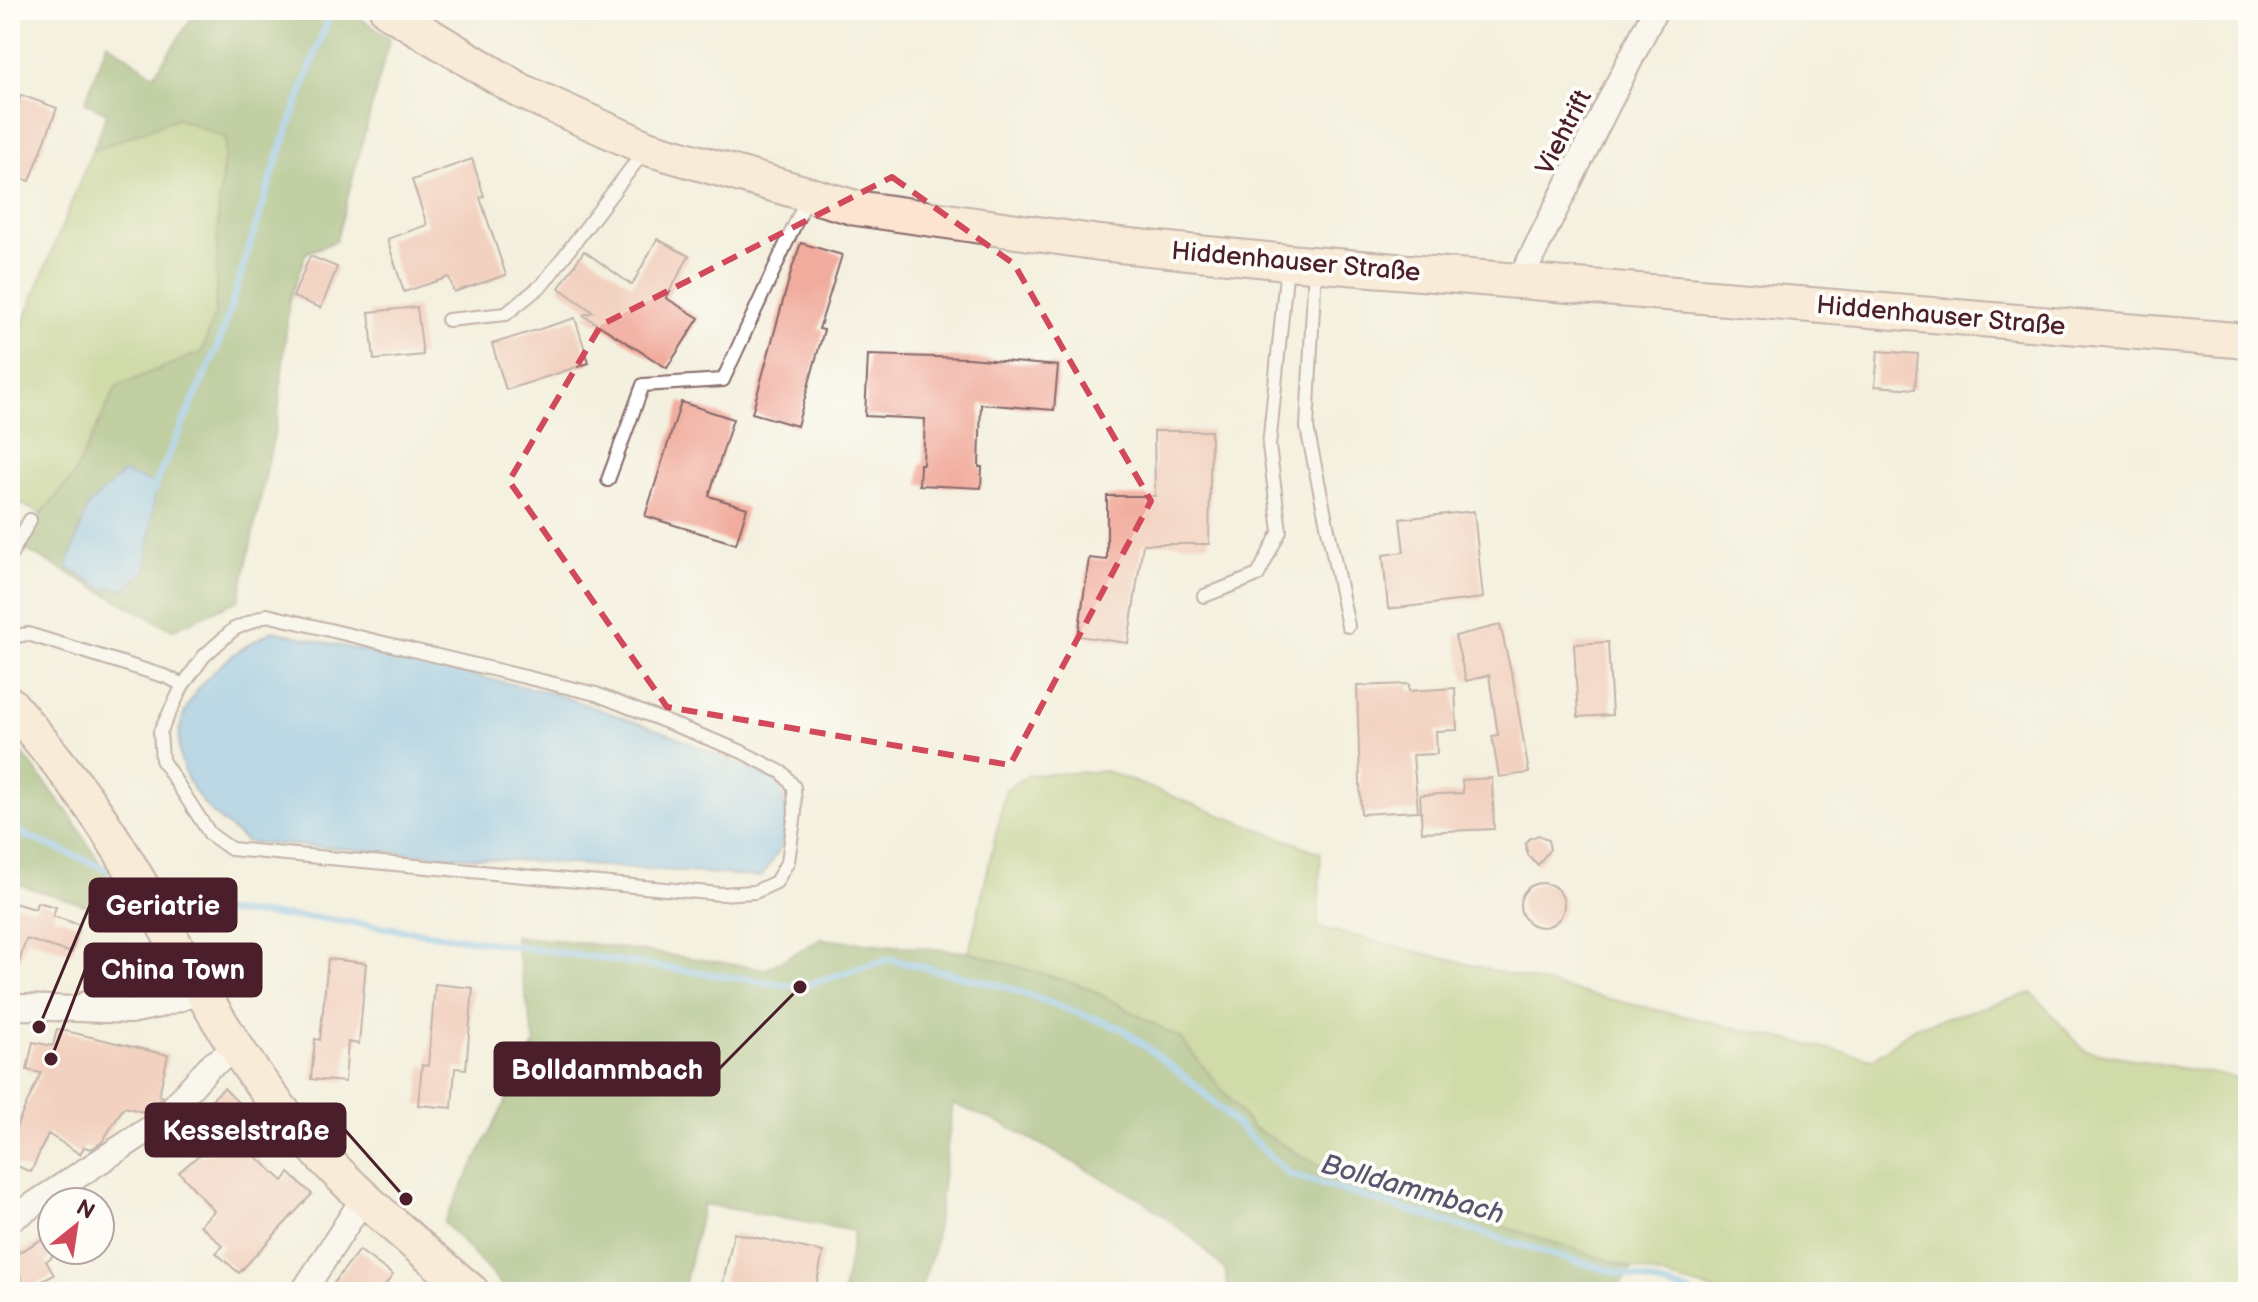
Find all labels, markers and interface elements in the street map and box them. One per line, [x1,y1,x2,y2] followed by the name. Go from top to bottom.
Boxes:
[1530,85,1599,180] street label: Viehtrift
[1170,236,1422,289] street label: Hiddenhauser Straße
[1815,290,2067,343] street label: Hiddenhauser Straße
[90,879,236,931] callout: Geriatrie
[106,890,220,923] text: Geriatrie
[85,944,261,996] callout: China Town
[101,954,245,987] text: China Town
[495,1043,719,1095] callout: Bolldammbach
[511,1054,703,1087] text: Bolldammbach
[146,1104,345,1156] callout: Kesselstraße
[162,1115,330,1148] text: Kesselstraße
[1317,1148,1508,1231] water label: Bolldammbach
[36,1186,116,1266] north arrow
[71,1194,99,1226] text: N

